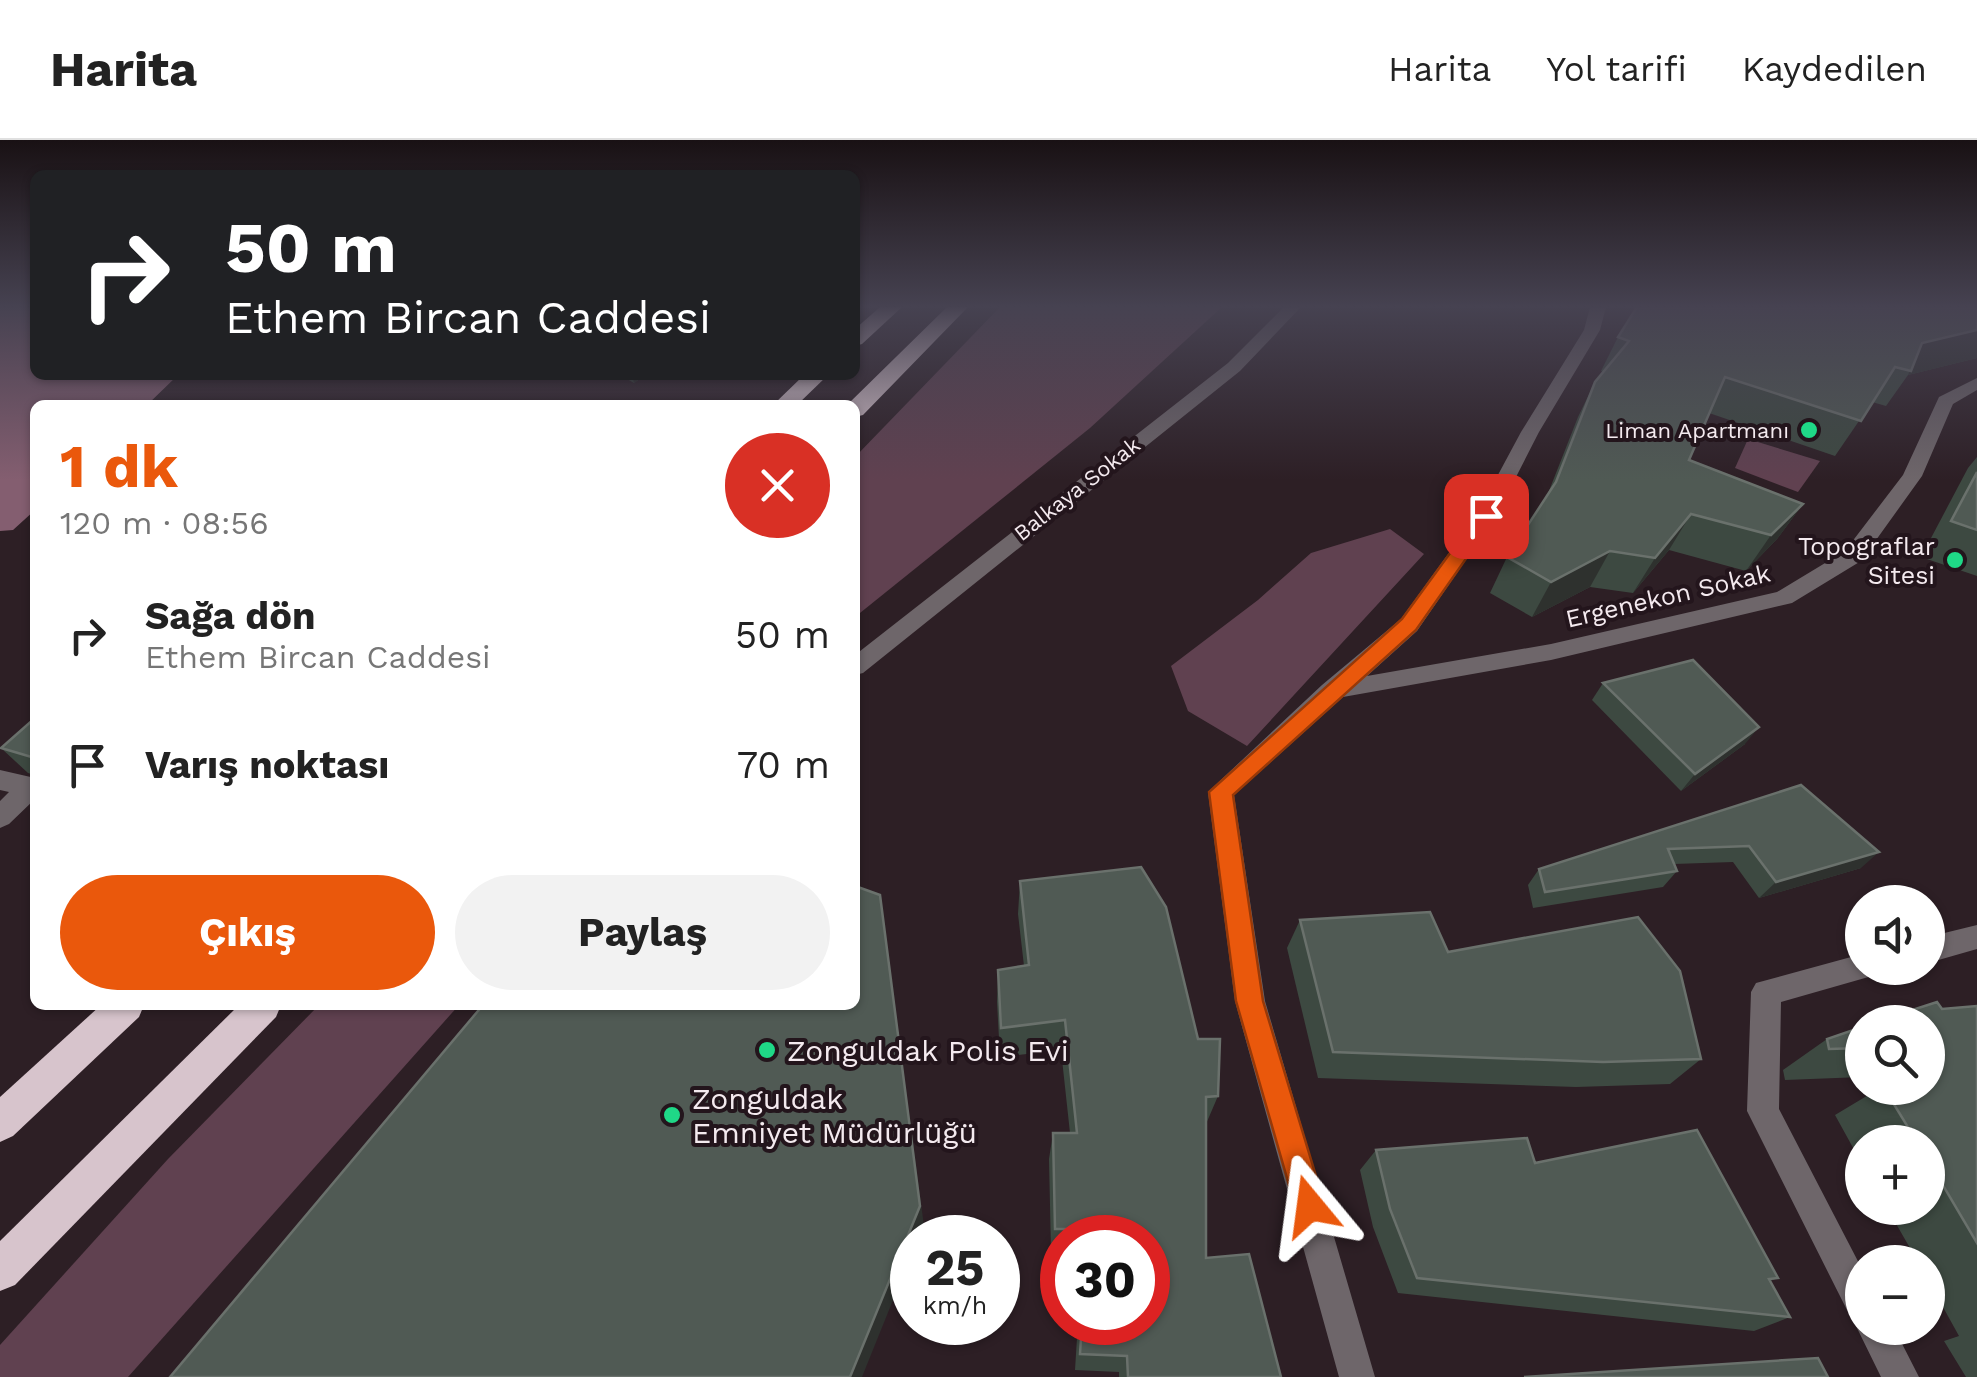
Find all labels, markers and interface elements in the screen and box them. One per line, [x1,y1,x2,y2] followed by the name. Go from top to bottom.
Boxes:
[50,41,197,98] text: Harita
[1388,48,1491,90] text: Harita
[1546,48,1687,90] text: Yol tarifi
[1742,48,1927,90] text: Kaydedilen
[225,207,397,289] text: 50 m
[60,210,190,340] icon: right
[225,291,711,344] text: Ethem Bircan Caddesi
[1605,418,1789,443] place label: Liman Apartmanı
[1798,419,1820,441] marker: Liman Apartmanı
[60,431,178,502] text: 1 dk
[1009,432,1145,546] street label: Balkaya Sokak
[725,433,830,538] button: close
[1444,474,1529,559] pin
[1459,489,1514,544] icon: arrive
[60,504,269,542] text: 120 m · 08:56
[1798,532,1935,590] place label: Topograflar Sitesi
[1944,549,1966,571] marker: Topograflar Sitesi
[1563,558,1773,634] street label: Ergenekon Sokak
[145,594,316,638] text: Sağa dön
[60,608,115,663] icon: right
[735,613,830,657] text: 50 m
[145,638,491,676] text: Ethem Bircan Caddesi
[60,738,115,793] icon: arrive
[145,743,389,787] text: Varış noktası
[737,743,830,787] text: 70 m
[60,875,435,990] button: Çıkış
[455,875,830,990] button: Paylaş
[1845,885,1945,1345] map controls
[1845,885,1945,985] button: sound
[1845,1005,1945,1105] button: search
[787,1033,1069,1068] place label: Zonguldak Polis Evi
[756,1039,778,1061] marker: Zonguldak Polis Evi
[692,1081,977,1150] place label: Zonguldak Emniyet Müdürlüğü
[661,1104,683,1126] marker: Zonguldak Emniyet Müdürlüğü
[1845,1125,1945,1225] button: +
[1258,1154,1362,1258] position arrow
[1040,1215,1170,1345] speed limit sign: 30
[926,1238,984,1297] text: 25
[1845,1245,1945,1345] button: −
[923,1291,987,1320] text: km/h

